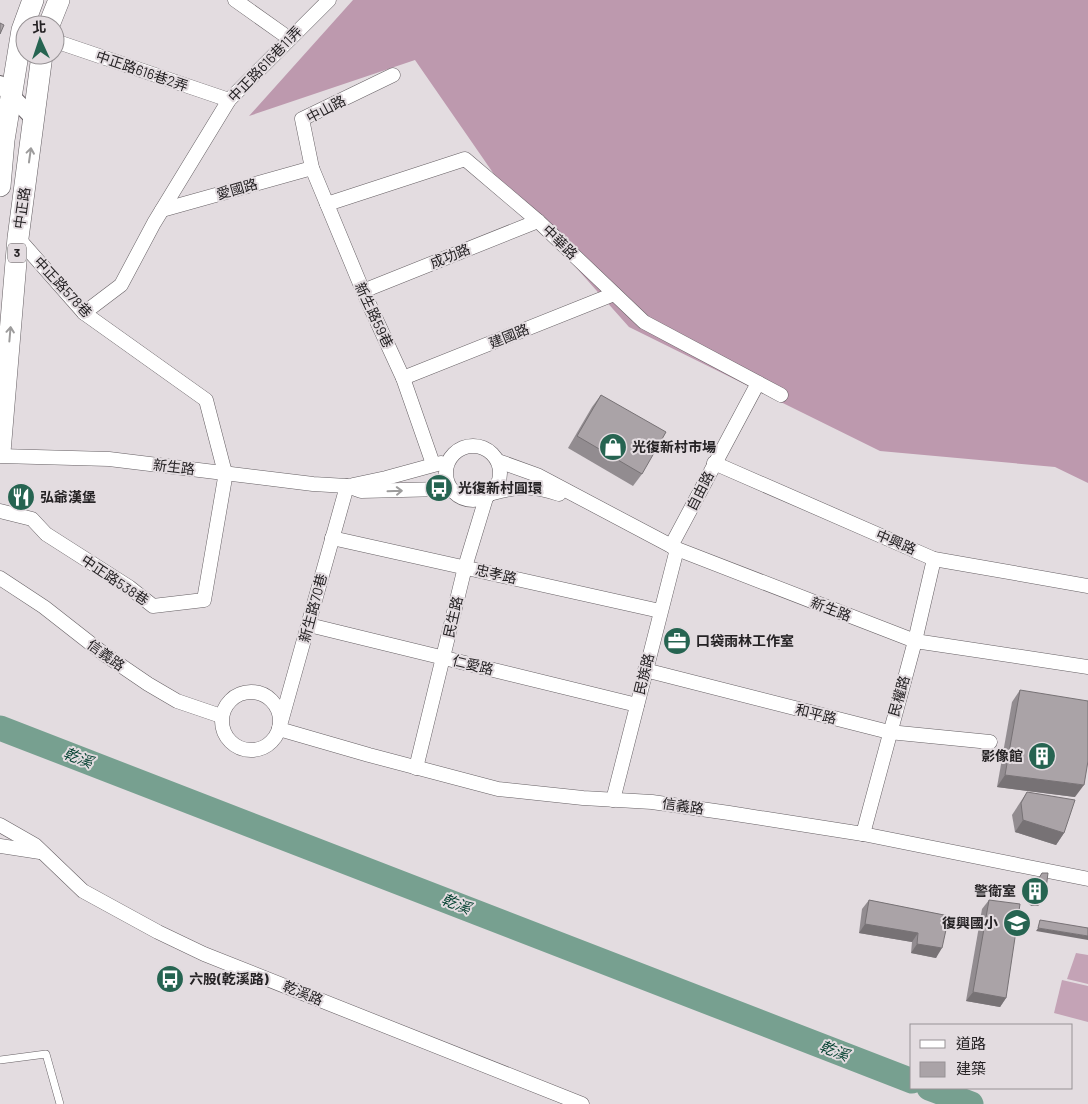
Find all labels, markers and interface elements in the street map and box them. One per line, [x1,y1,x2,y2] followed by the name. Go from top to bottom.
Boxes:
[15,15,65,65] north arrow
[32,18,47,35] text: 北
[224,22,305,105] street label: 中正路616巷11弄
[94,47,191,94] street label: 中正路616巷2弄
[303,91,348,126] street label: 中山路
[25,147,35,163] one-way arrow
[214,175,259,202] street label: 愛國路
[10,186,33,230] street label: 中正路
[539,221,581,262] street label: 中華路
[427,240,472,271] street label: 成功路
[8,244,26,262] road number: 3
[31,253,96,321] street label: 中正路578巷
[352,279,397,350] street label: 新生路59巷
[486,320,531,351] street label: 建國路
[5,326,15,342] one-way arrow
[598,432,628,462] shop icon: 光復新村市場
[632,438,716,455] place label: 光復新村市場
[152,456,196,477] street label: 新生路
[682,468,717,513] street label: 自由路
[424,473,454,503] bus stop icon: 光復新村圓環
[458,479,542,496] place label: 光復新村圓環
[6,482,36,512] restaurant icon: 弘爺漢堡
[386,486,403,496] one-way arrow
[40,488,96,505] place label: 弘爺漢堡
[874,526,919,558] street label: 中興路
[78,551,152,608] street label: 中正路538巷
[474,561,518,587] street label: 忠孝路
[295,572,330,644] street label: 新生路70巷
[809,593,854,624] street label: 新生路
[440,595,466,639] street label: 民生路
[662,626,692,656] office icon: 口袋雨林工作室
[696,632,794,649] place label: 口袋雨林工作室
[84,635,128,674] street label: 信義路
[451,651,496,678] street label: 仁愛路
[630,651,657,696] street label: 民族路
[885,673,912,718] street label: 民權路
[794,700,839,727] street label: 和平路
[1027,741,1057,771] building icon: 影像館
[61,743,97,772] water label: 乾溪
[981,747,1023,764] place label: 影像館
[661,794,705,817] street label: 信義路
[1020,876,1050,906] building icon: 警衛室
[974,882,1016,899] place label: 警衛室
[439,889,475,918] water label: 乾溪
[1002,908,1032,938] school or university icon: 復興國小
[942,914,998,931] place label: 復興國小
[155,964,185,994] bus stop icon: 六股(乾溪路)
[189,970,269,987] place label: 六股(乾溪路)
[281,977,326,1008] street label: 乾溪路
[910,1024,1073,1089] legend
[956,1034,986,1052] text: 道路
[817,1036,853,1065] water label: 乾溪
[956,1059,986,1077] text: 建築

